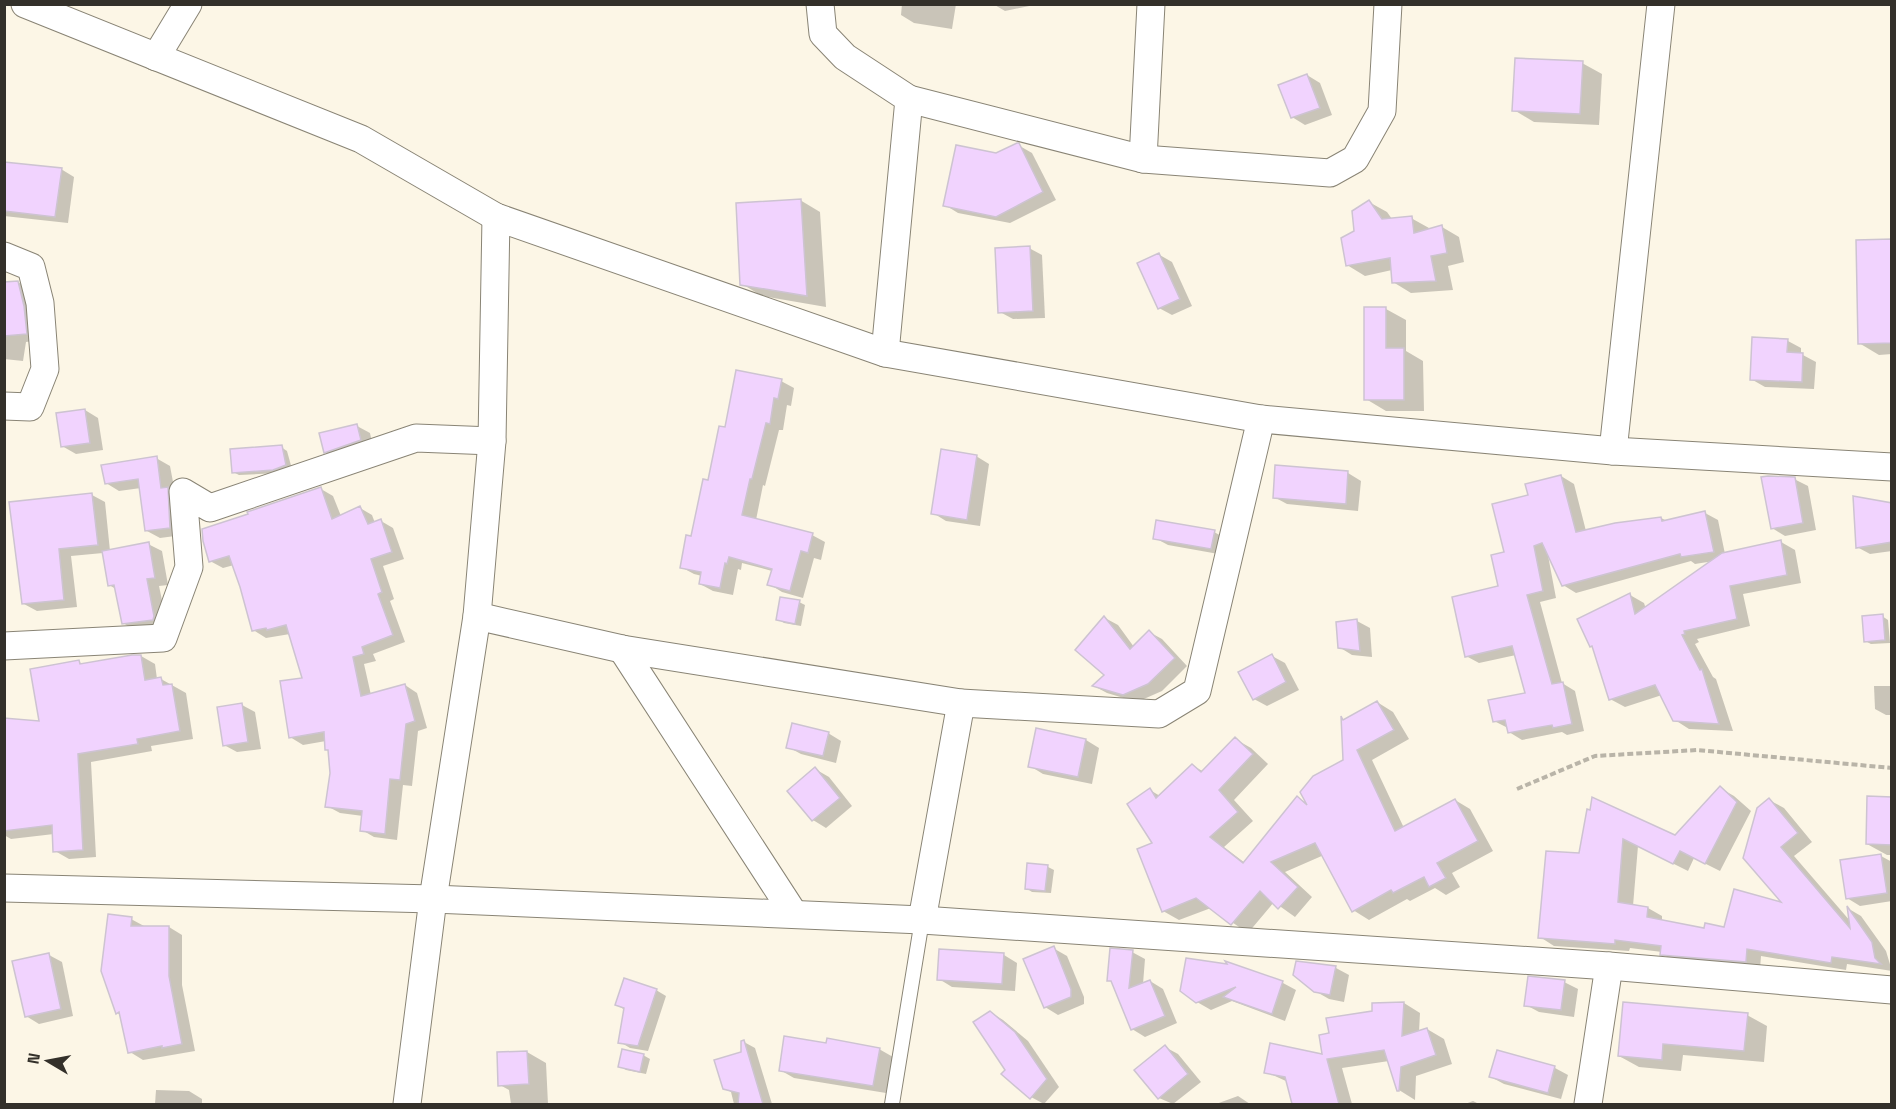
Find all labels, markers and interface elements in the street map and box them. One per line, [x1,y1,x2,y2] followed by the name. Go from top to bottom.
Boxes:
[18,1031,78,1091] north arrow
[22,1051,45,1066] text: N

